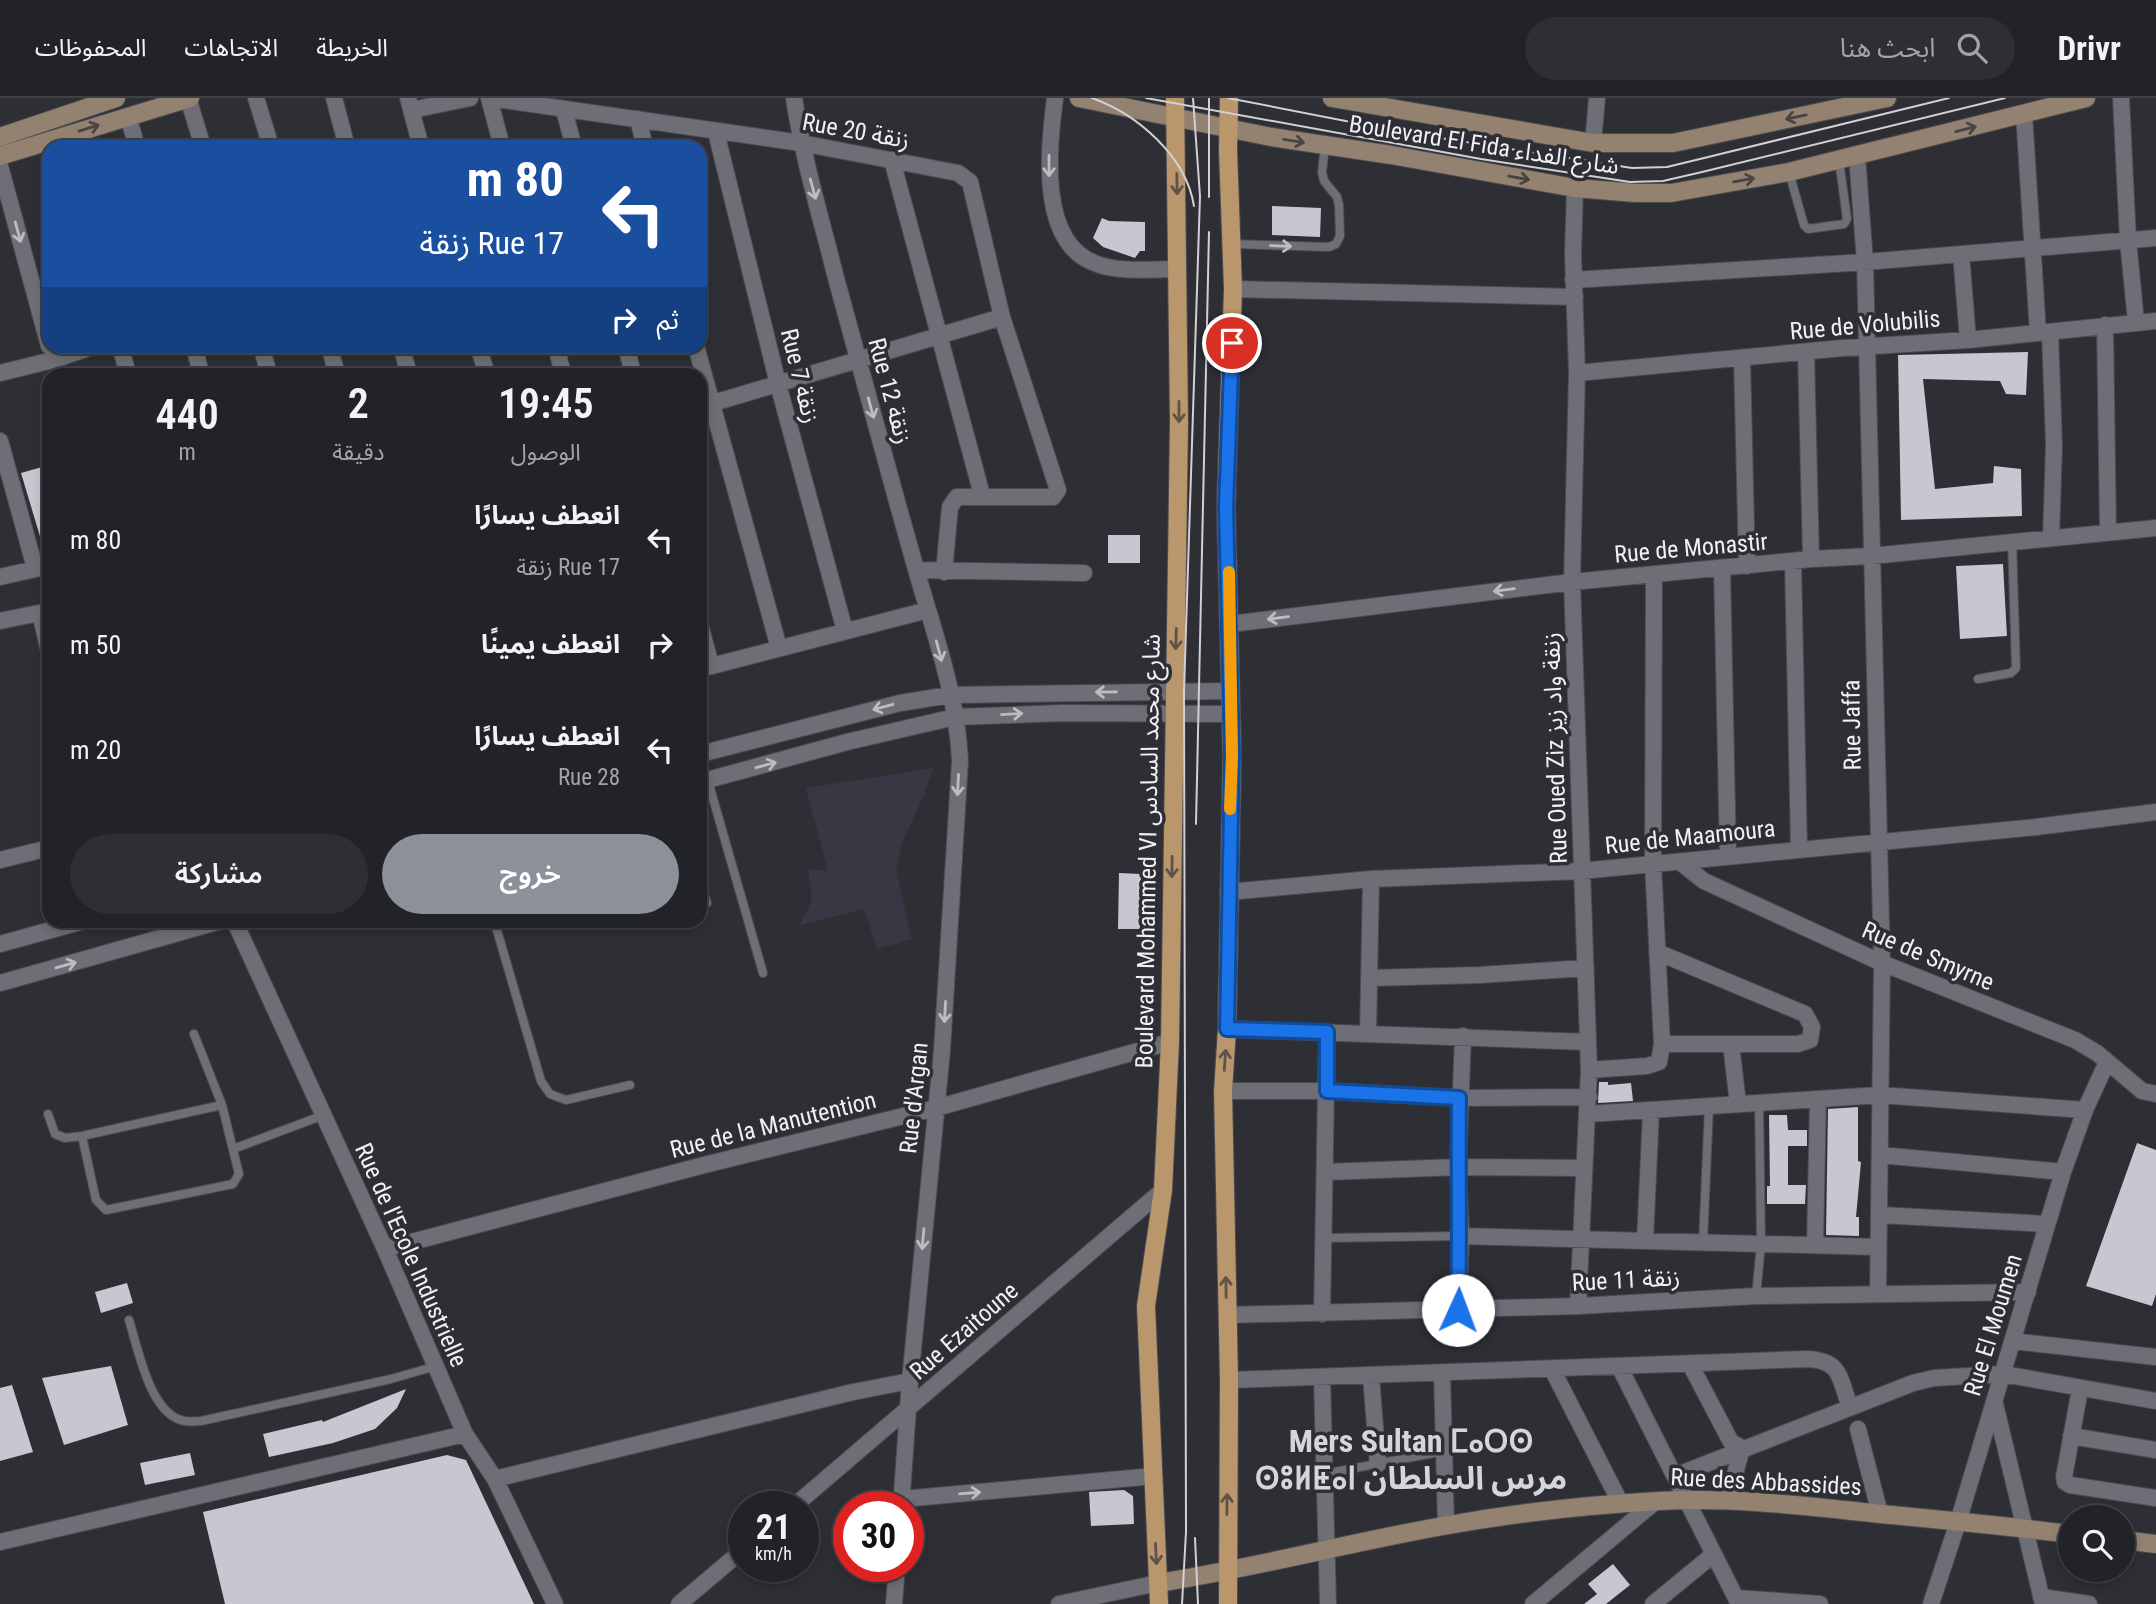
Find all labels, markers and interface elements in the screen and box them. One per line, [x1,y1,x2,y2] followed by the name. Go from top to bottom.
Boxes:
[1525,17,2015,80] search box
[1953,29,1991,67] icon: search
[2057,29,2121,68] text: Drivr
[1840,33,1935,63] text: ابحث هنا
[35,34,146,62] text: المحفوظات
[184,34,278,62] text: الاتجاهات
[316,34,388,62] text: الخريطة
[800,108,912,154] street label: Rue 20 زنقة
[1347,110,1621,183] street label: Boulevard El Fida شارع الفداء
[1785,111,1808,124] one-way arrow
[77,121,99,133] one-way arrow
[1954,122,1977,135] one-way arrow
[1283,135,1305,148] one-way arrow
[467,151,564,208] text: 80 m
[1042,154,1056,177] one-way arrow
[588,168,679,259] icon: left
[1507,172,1530,185] one-way arrow
[1170,173,1184,196] one-way arrow
[1732,173,1755,186] one-way arrow
[807,177,820,199] one-way arrow
[12,220,25,243] one-way arrow
[419,224,564,262] text: Rue 17 زنقة
[1269,239,1292,252] one-way arrow
[605,301,643,339] icon: right
[1788,304,1942,346] street label: Rue de Volubilis
[657,305,679,335] text: ثم
[1202,313,1262,373] pin
[1213,324,1251,362] icon: arrive
[775,326,825,426] street label: Rue 7 زنقة
[862,335,918,447] street label: Rue 12 زنقة
[348,379,369,428] text: 2
[498,379,594,428] text: 19:45
[155,390,219,439] text: 440
[866,397,879,419] one-way arrow
[1172,400,1186,423] one-way arrow
[178,439,196,466] text: m
[332,439,385,466] text: دقيقة
[511,439,581,466] text: الوصول
[474,500,620,530] text: انعطف يسارًا
[641,521,679,559] icon: left
[70,525,121,555] text: 80 m
[1613,527,1769,569] street label: Rue de Monastir
[516,554,620,581] text: Rue 17 زنقة
[1493,583,1516,596] one-way arrow
[1267,611,1290,624] one-way arrow
[641,626,679,664] icon: right
[1169,628,1182,651] one-way arrow
[481,629,620,659] text: انعطف يمينًا
[70,630,121,660] text: 50 m
[1537,632,1573,864] street label: Rue Oued Ziz زنقة واد زيز
[1130,633,1169,1069] street label: Boulevard Mohammed VI شارع محمد السادس
[933,639,946,662] one-way arrow
[1837,679,1867,771] street label: Rue Jaffa
[1095,685,1118,698] one-way arrow
[873,702,895,715] one-way arrow
[1000,707,1023,720] one-way arrow
[474,721,620,751] text: انعطف يسارًا
[641,731,679,769] icon: left
[70,735,121,765] text: 20 m
[755,757,777,770] one-way arrow
[558,764,620,791] text: Rue 28
[952,773,965,796] one-way arrow
[1604,814,1776,860] street label: Rue de Maamoura
[70,834,368,914] button: مشاركة
[382,834,679,914] button: خروج
[1165,855,1179,878] one-way arrow
[1858,916,1998,996] street label: Rue de Smyrne
[55,957,77,970] one-way arrow
[938,1000,951,1023] one-way arrow
[894,1041,934,1155] street label: Rue d'Argan
[1219,1049,1232,1072] one-way arrow
[667,1086,879,1164] street label: Rue de la Manutention
[349,1139,473,1371] street label: Rue de l'Ecole Industrielle
[916,1227,929,1249] one-way arrow
[1958,1251,2028,1399] street label: Rue El Moumen
[1571,1263,1681,1297] street label: Rue 11 زنقة
[1421,1273,1495,1347] position arrow
[904,1276,1024,1386] street label: Rue Ezaitoune
[1219,1276,1233,1299] one-way arrow
[1255,1422,1567,1497] district label: Mers Sultan ⵎⴰⵔⵙ ⵙⵓⵍⵟⴰⵏ مرس السلطان
[1670,1463,1862,1501] street label: Rue des Abbassides
[958,1486,980,1499] one-way arrow
[833,1491,924,1582] speed limit sign: 30
[1221,1493,1234,1516] one-way arrow
[2058,1505,2135,1582] map controls
[2058,1505,2135,1582] button: search
[756,1507,791,1548] text: 21
[1150,1542,1163,1565] one-way arrow
[755,1543,792,1564] text: km/h

